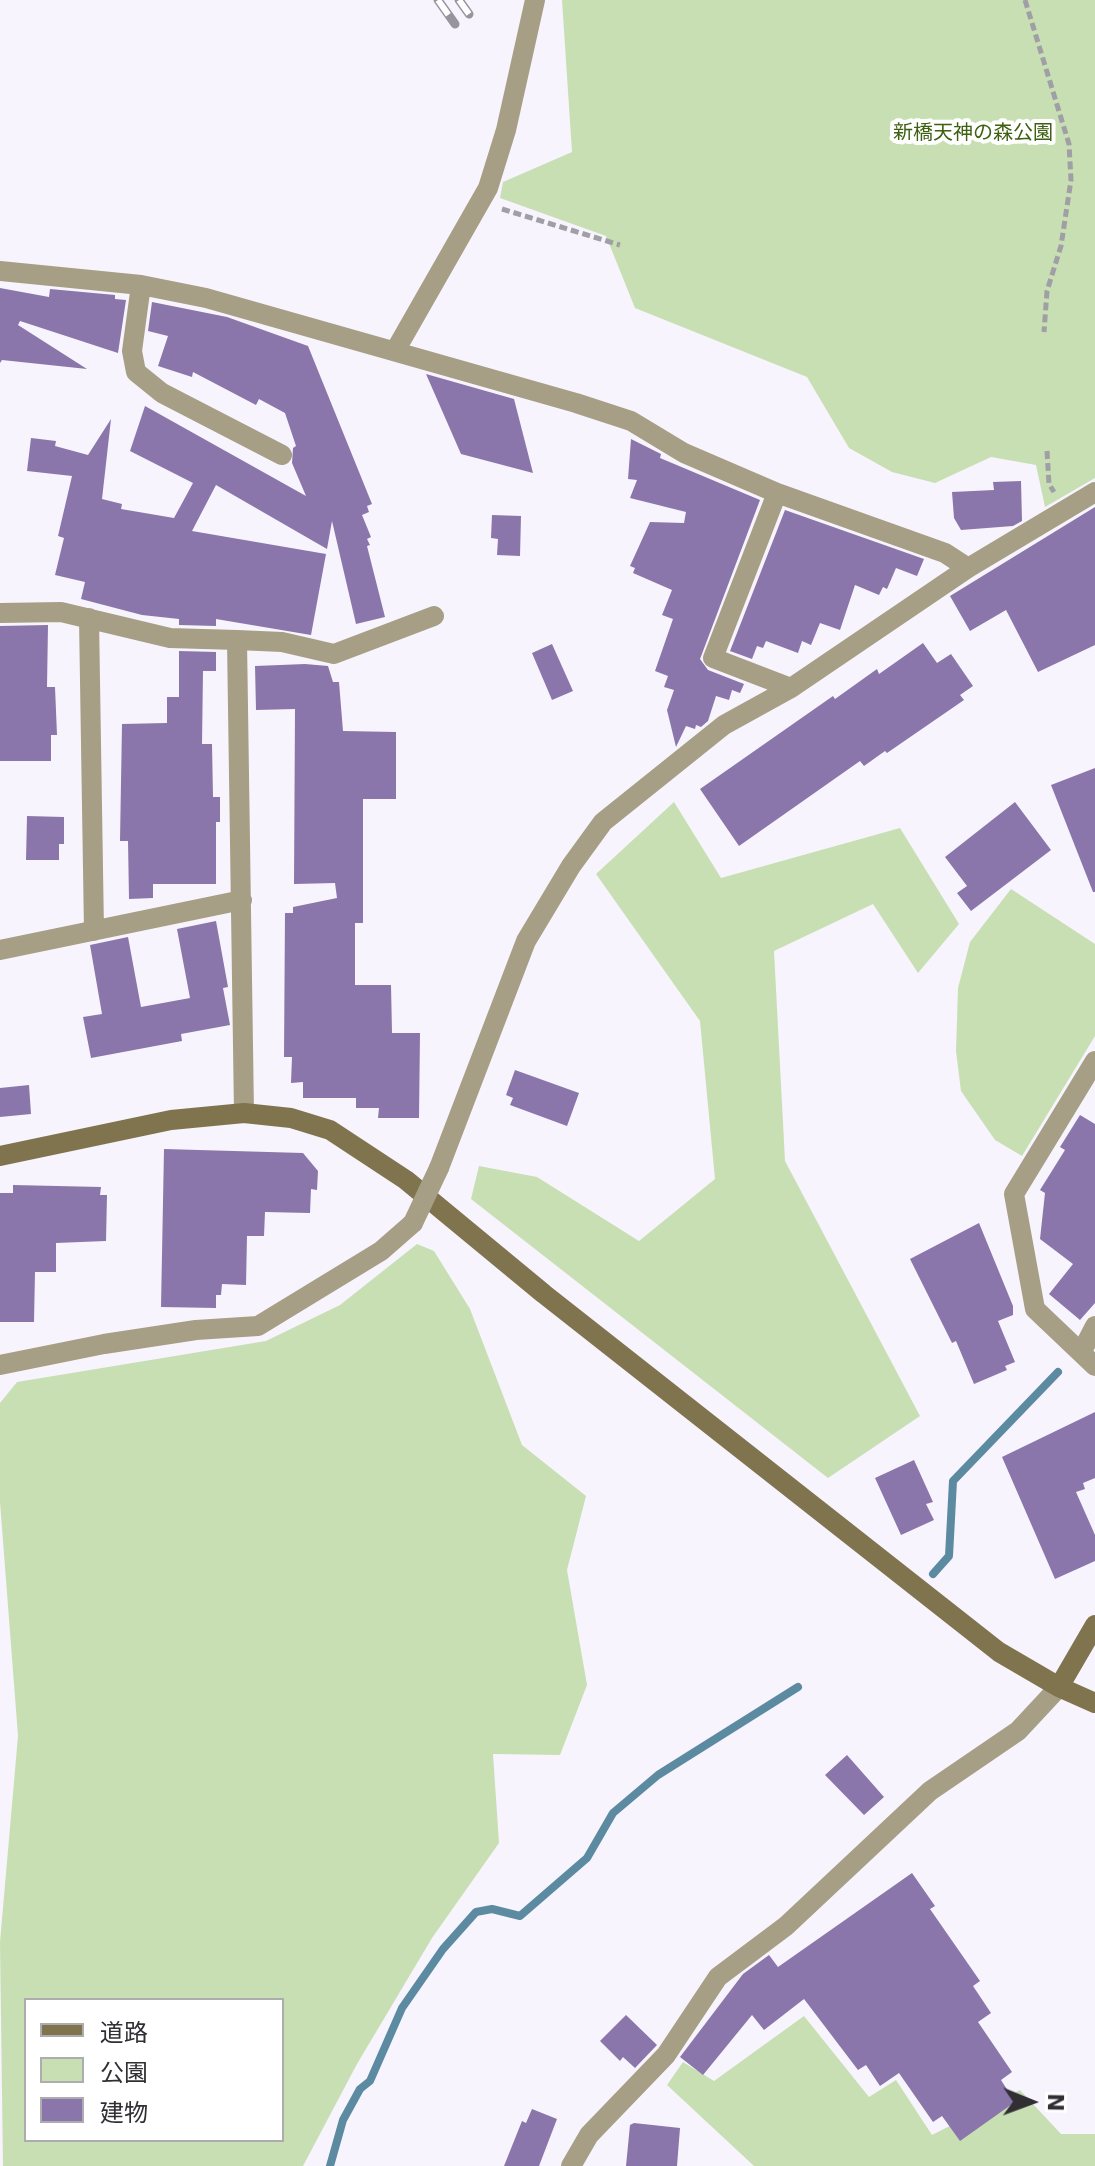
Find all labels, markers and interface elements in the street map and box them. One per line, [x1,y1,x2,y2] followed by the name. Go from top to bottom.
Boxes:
[893,122,1053,146] park label: 新橋天神の森公園
[24,1998,284,2142] legend
[100,2019,148,2047] text: 道路
[100,2059,148,2087] text: 公園
[991,2062,1071,2142] north arrow
[1043,2093,1068,2112] text: N
[100,2099,148,2127] text: 建物

